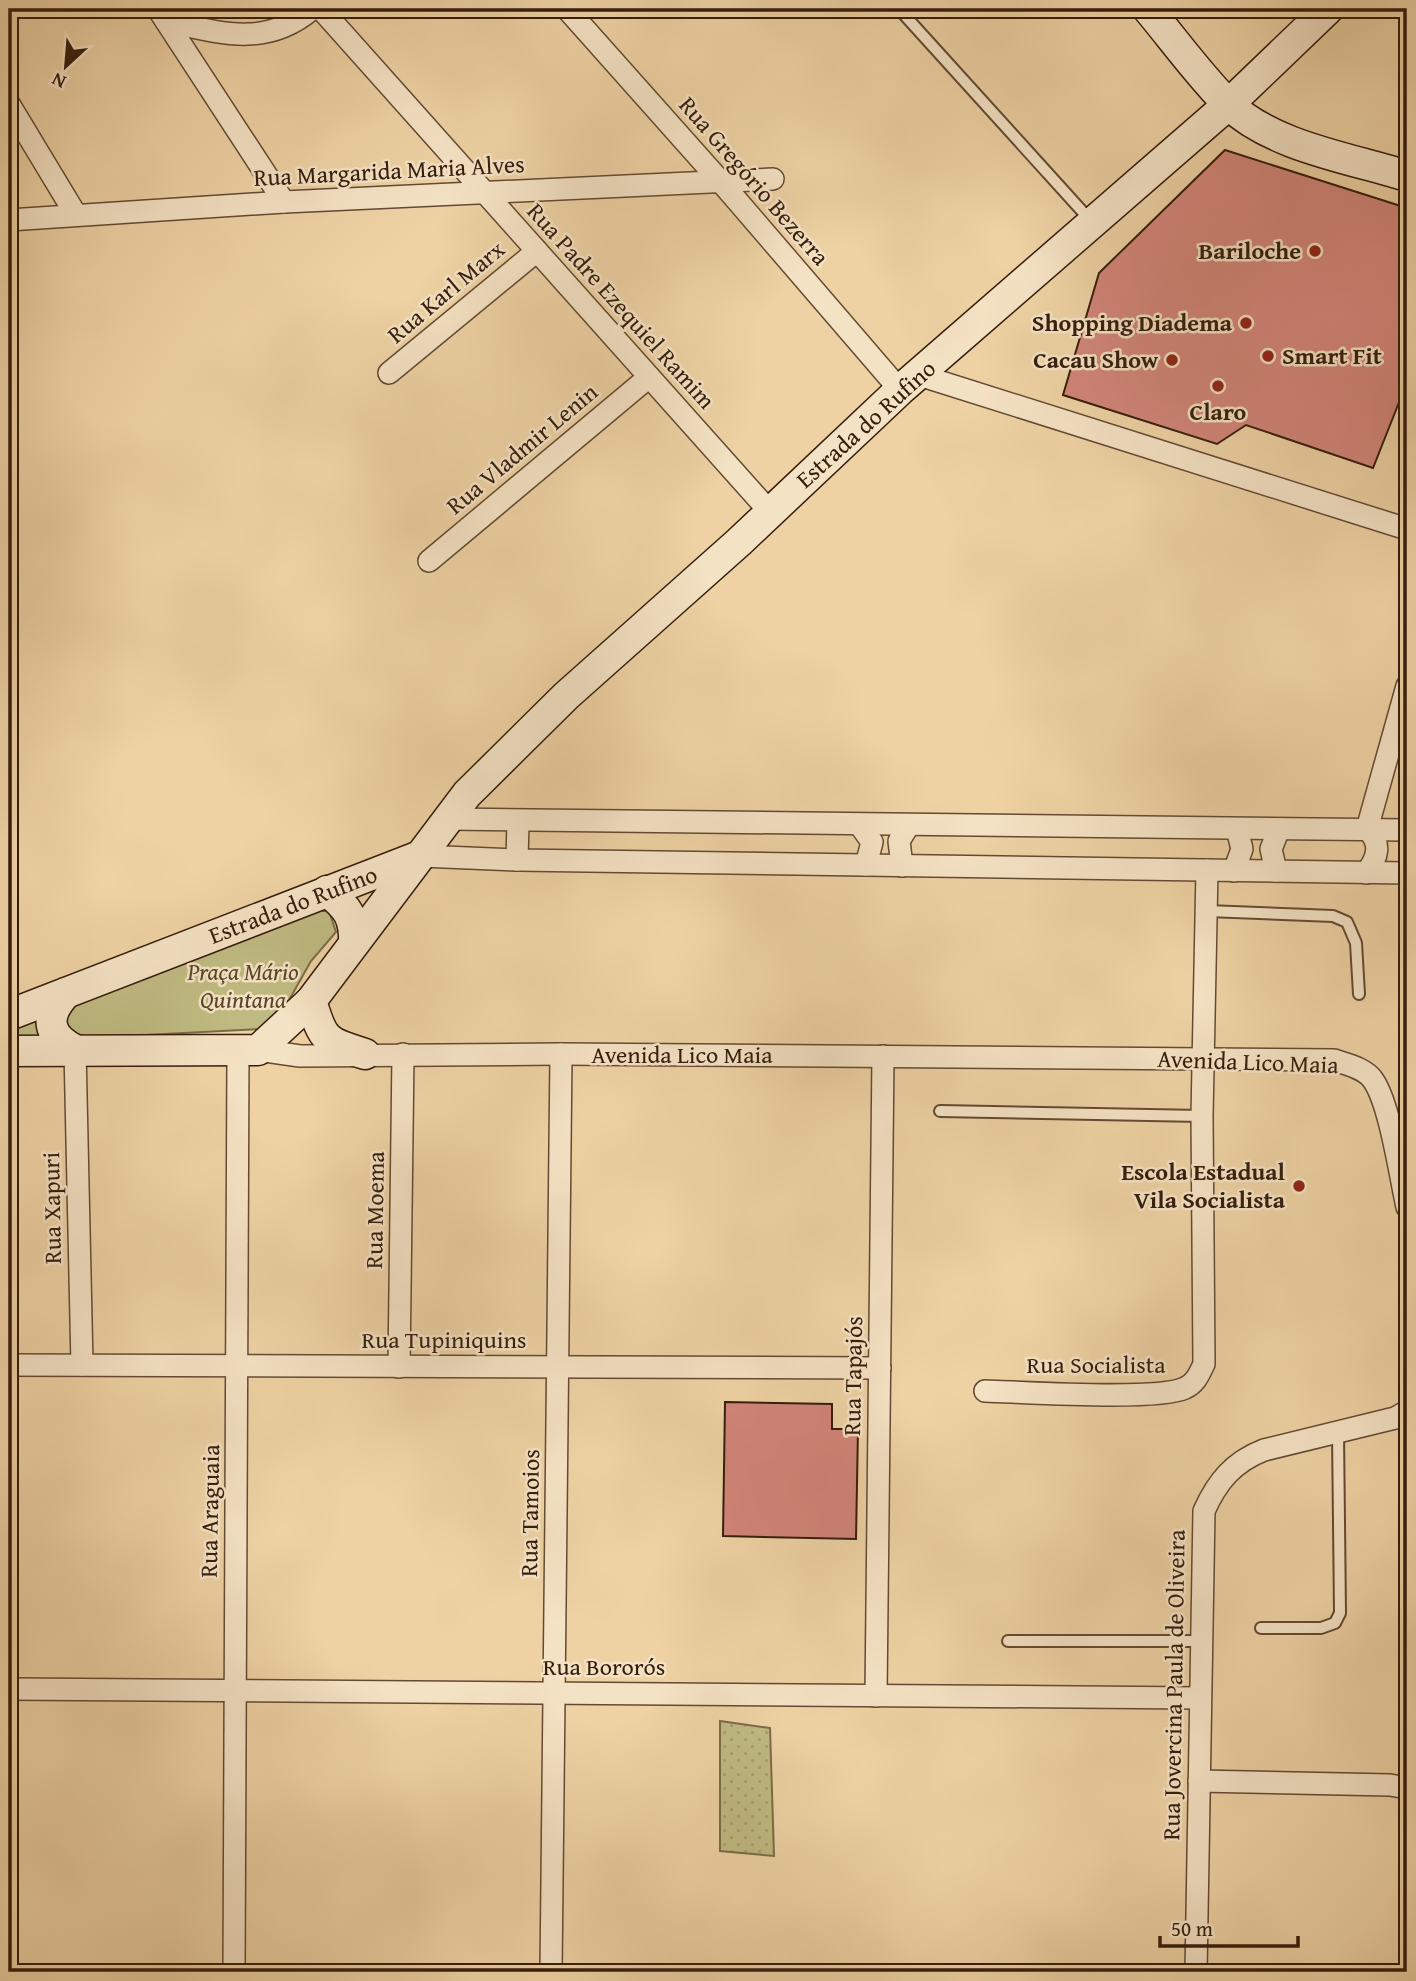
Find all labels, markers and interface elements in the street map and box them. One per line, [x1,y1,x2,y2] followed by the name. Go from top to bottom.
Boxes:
[32,32,102,102] north arrow
[46,66,70,97] text: N
[671,88,838,273] street label: Rua Gregório Bezerra
[253,146,525,195] street label: Rua Margarida Maria Alves
[519,195,724,417] street label: Rua Padre Ezequiel Ramim
[379,231,513,351] street label: Rua Karl Marx
[1198,233,1301,268] place label: Bariloche
[1307,243,1323,259] marker: Bariloche
[1032,305,1233,340] place label: Shopping Diadema
[1238,315,1254,331] marker: Shopping Diadema
[1282,338,1382,373] place label: Smart Fit
[1033,342,1159,377] place label: Cacau Show
[1260,348,1276,364] marker: Smart Fit
[788,351,943,496] street label: Estrada do Rufino
[1164,352,1180,368] marker: Cacau Show
[438,374,605,523] street label: Rua Vladmir Lenin
[1210,378,1226,394] marker: Claro
[1190,394,1247,429] place label: Claro
[204,856,382,953] street label: Estrada do Rufino
[187,954,299,1017] park label: Praça Mário Quintana
[591,1037,773,1072] street label: Avenida Lico Maia
[1157,1041,1340,1082] street label: Avenida Lico Maia
[356,1150,393,1269] street label: Rua Moema
[33,1151,70,1264] street label: Rua Xapuri
[1121,1154,1286,1217] place label: Escola Estadual Vila Socialista
[1291,1178,1307,1194] marker: Escola Estadual Vila Socialista
[834,1316,871,1436] street label: Rua Tapajós
[361,1322,527,1357] street label: Rua Tupiniquins
[1027,1347,1166,1382] street label: Rua Socialista
[191,1443,228,1578] street label: Rua Araguaia
[511,1449,548,1577] street label: Rua Tamoios
[1153,1529,1194,1841] street label: Rua Jovercina Paula de Oliveira
[543,1649,665,1684] street label: Rua Bororós
[1160,1904,1299,1948] scale bar
[1171,1913,1213,1944] text: 50 m

